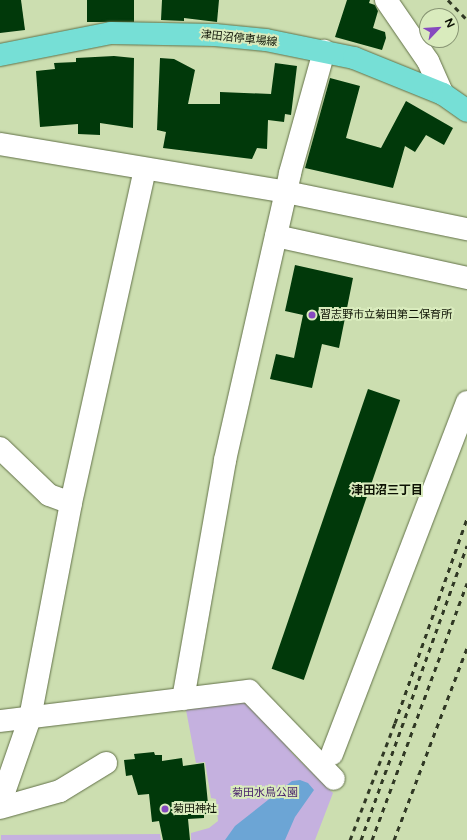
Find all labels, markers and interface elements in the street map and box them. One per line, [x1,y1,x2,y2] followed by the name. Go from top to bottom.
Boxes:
[419,8,459,48] north arrow
[442,16,457,30] text: N
[200,28,278,50] street label: 津田沼停車場線
[320,308,452,322] place label: 習志野市立菊田第二保育所
[307,310,317,320] marker: 習志野市立菊田第二保育所
[351,484,423,498] district label: 津田沼三丁目
[232,786,298,800] park label: 菊田水鳥公園
[173,802,217,816] place label: 菊田神社
[160,804,170,814] marker: 菊田神社

